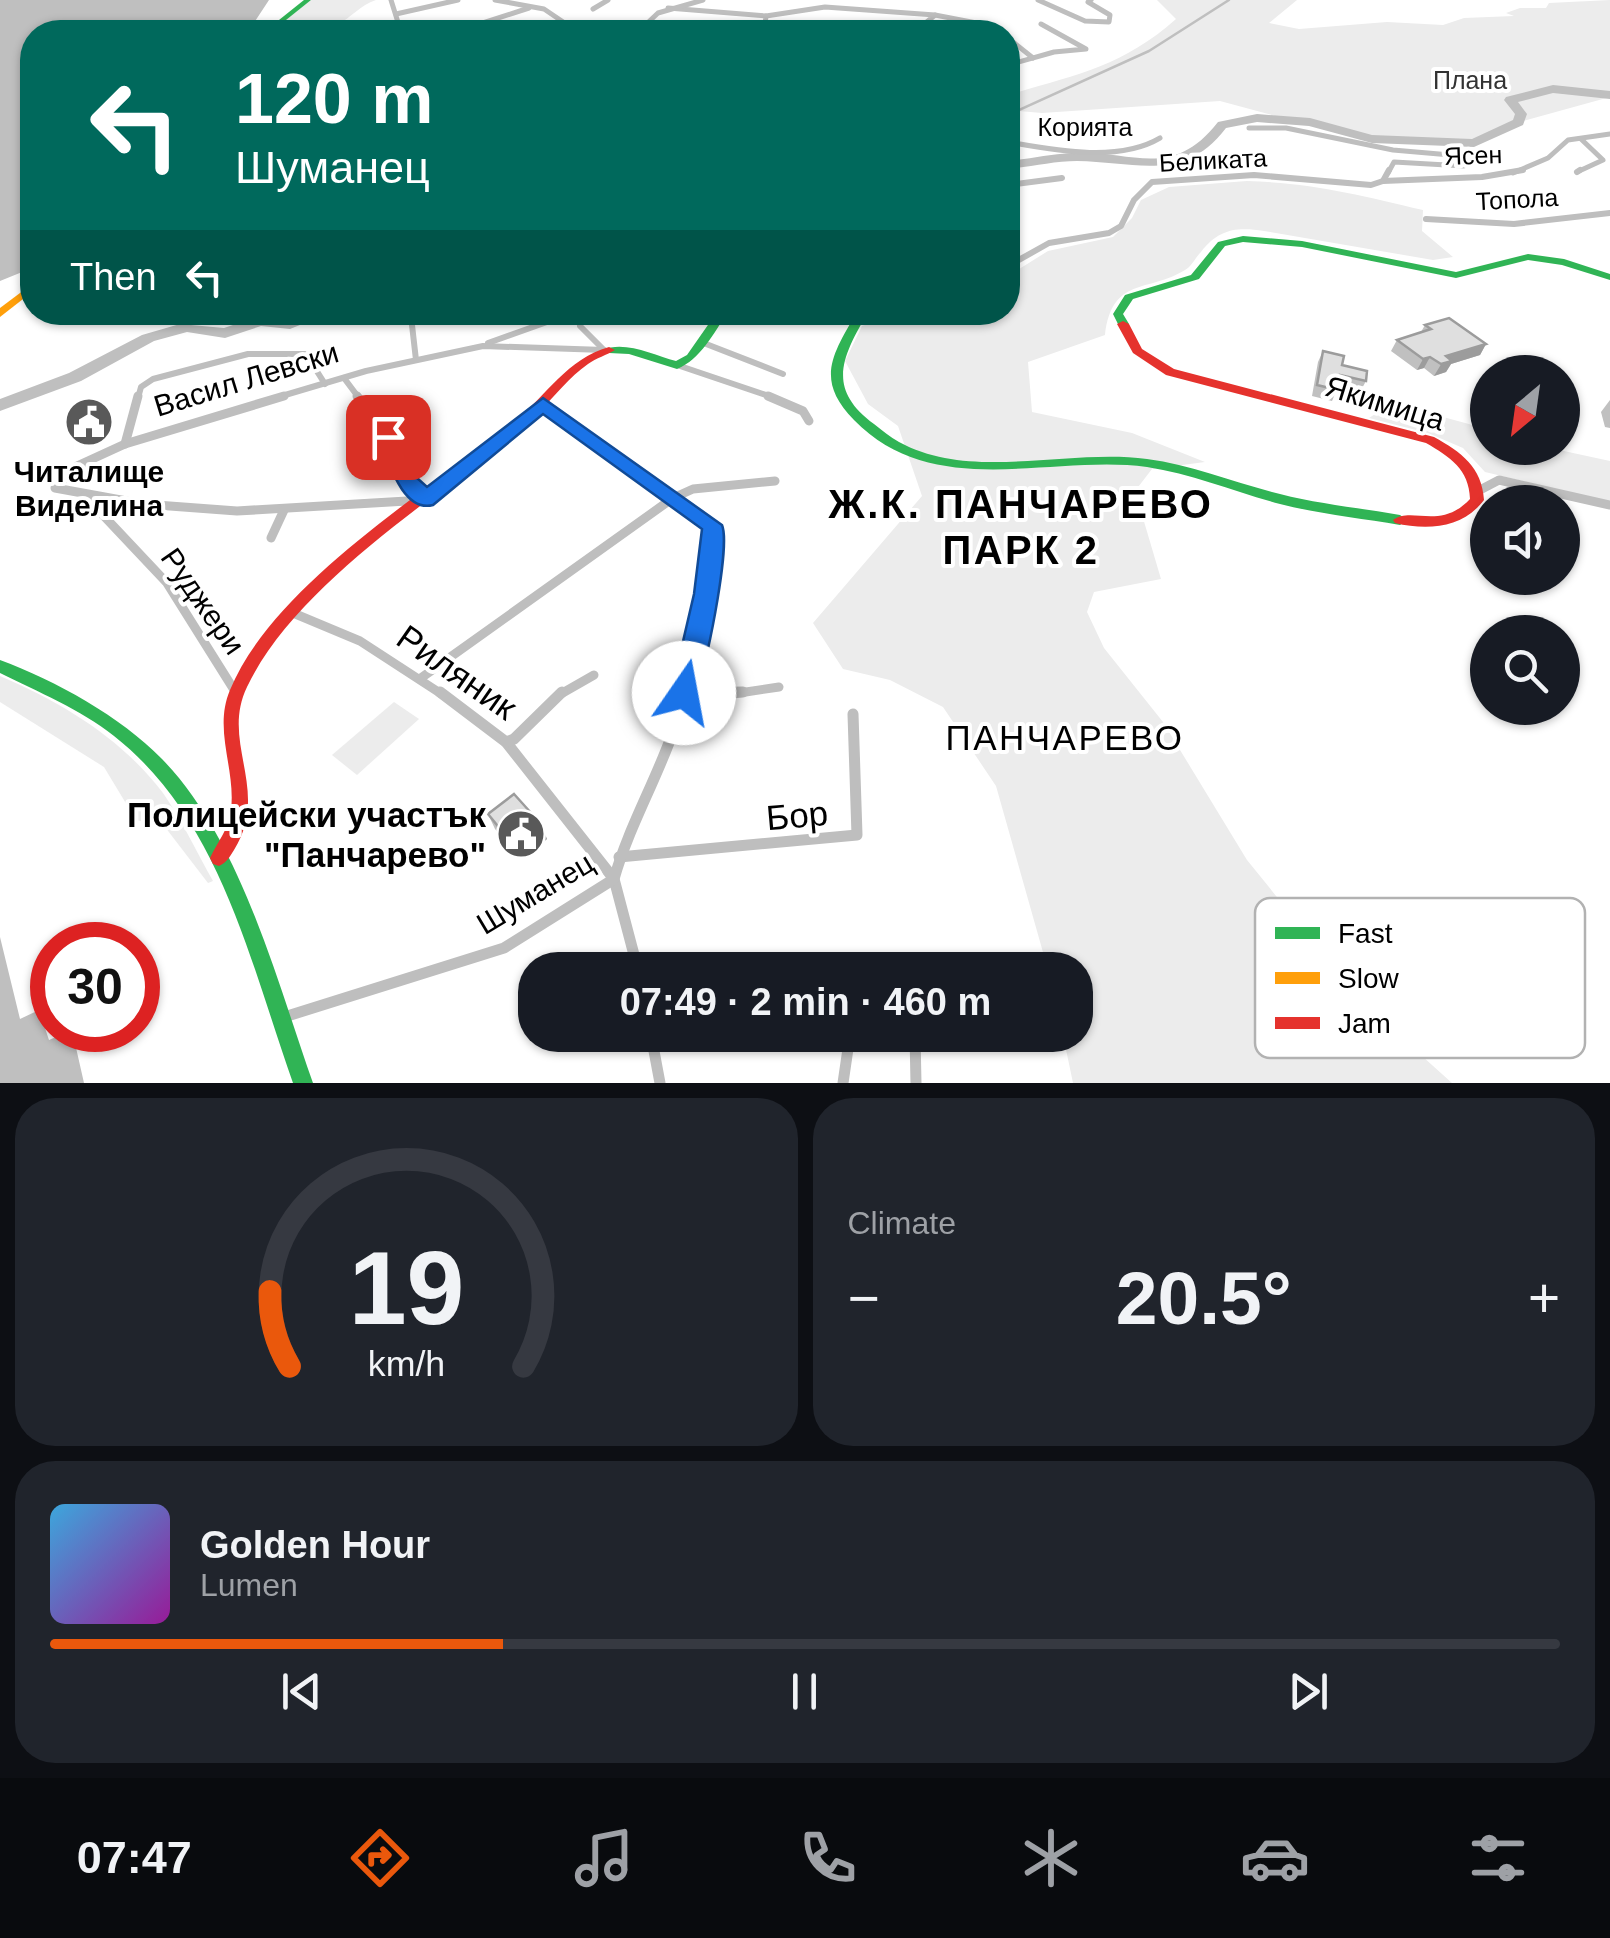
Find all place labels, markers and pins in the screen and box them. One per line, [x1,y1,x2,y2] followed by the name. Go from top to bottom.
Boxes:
[346,395,431,480] pin
[63,396,115,448] public building icon: Читалище Виделина
[14,455,164,522] place label: Читалище Виделина
[127,795,486,874] place label: Полицейски участък "Панчарево"
[495,808,547,860] public building icon: Полицейски участък "Панчарево"

